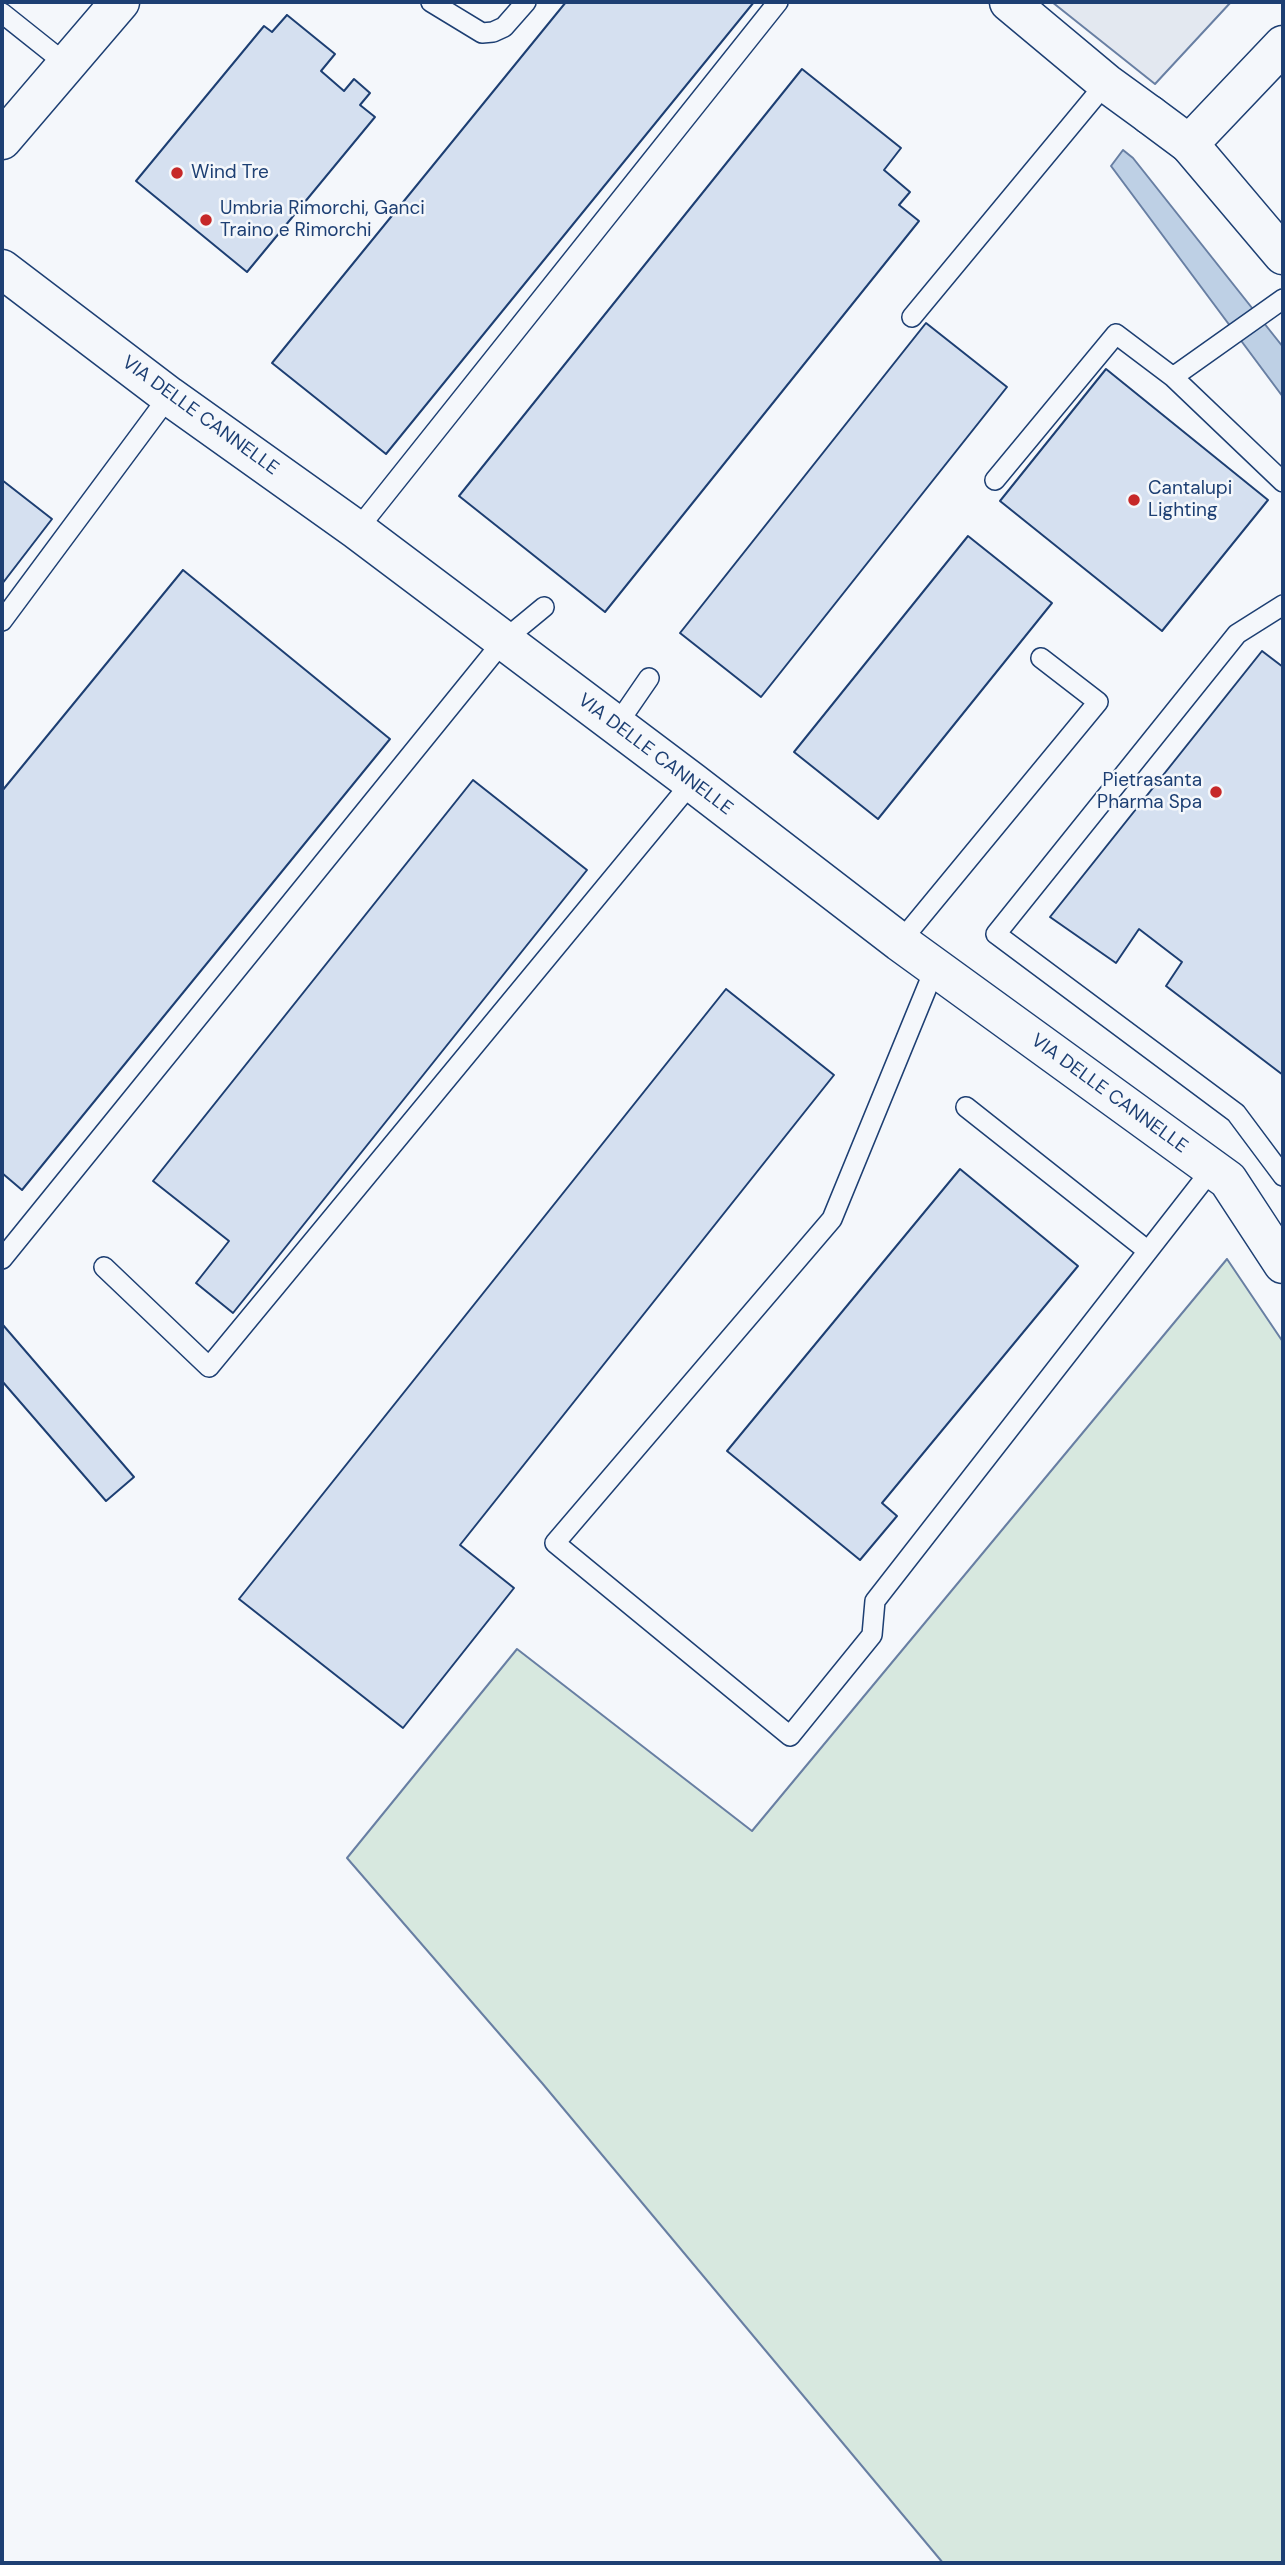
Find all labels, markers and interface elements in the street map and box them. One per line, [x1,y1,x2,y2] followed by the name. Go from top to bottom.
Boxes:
[191,162,269,184] place label: Wind Tre
[169,165,185,181] marker: Wind Tre
[220,198,425,242] place label: Umbria Rimorchi, Ganci Traino e Rimorchi
[198,212,214,228] marker: Umbria Rimorchi, Ganci Traino e Rimorchi
[117,351,283,481] street label: VIA DELLE CANNELLE
[1148,478,1232,522] place label: Cantalupi Lighting
[1126,492,1142,508] marker: Cantalupi Lighting
[573,689,737,821] street label: VIA DELLE CANNELLE
[1097,770,1202,814] place label: Pietrasanta Pharma Spa
[1208,784,1224,800] marker: Pietrasanta Pharma Spa
[1026,1029,1192,1159] street label: VIA DELLE CANNELLE

